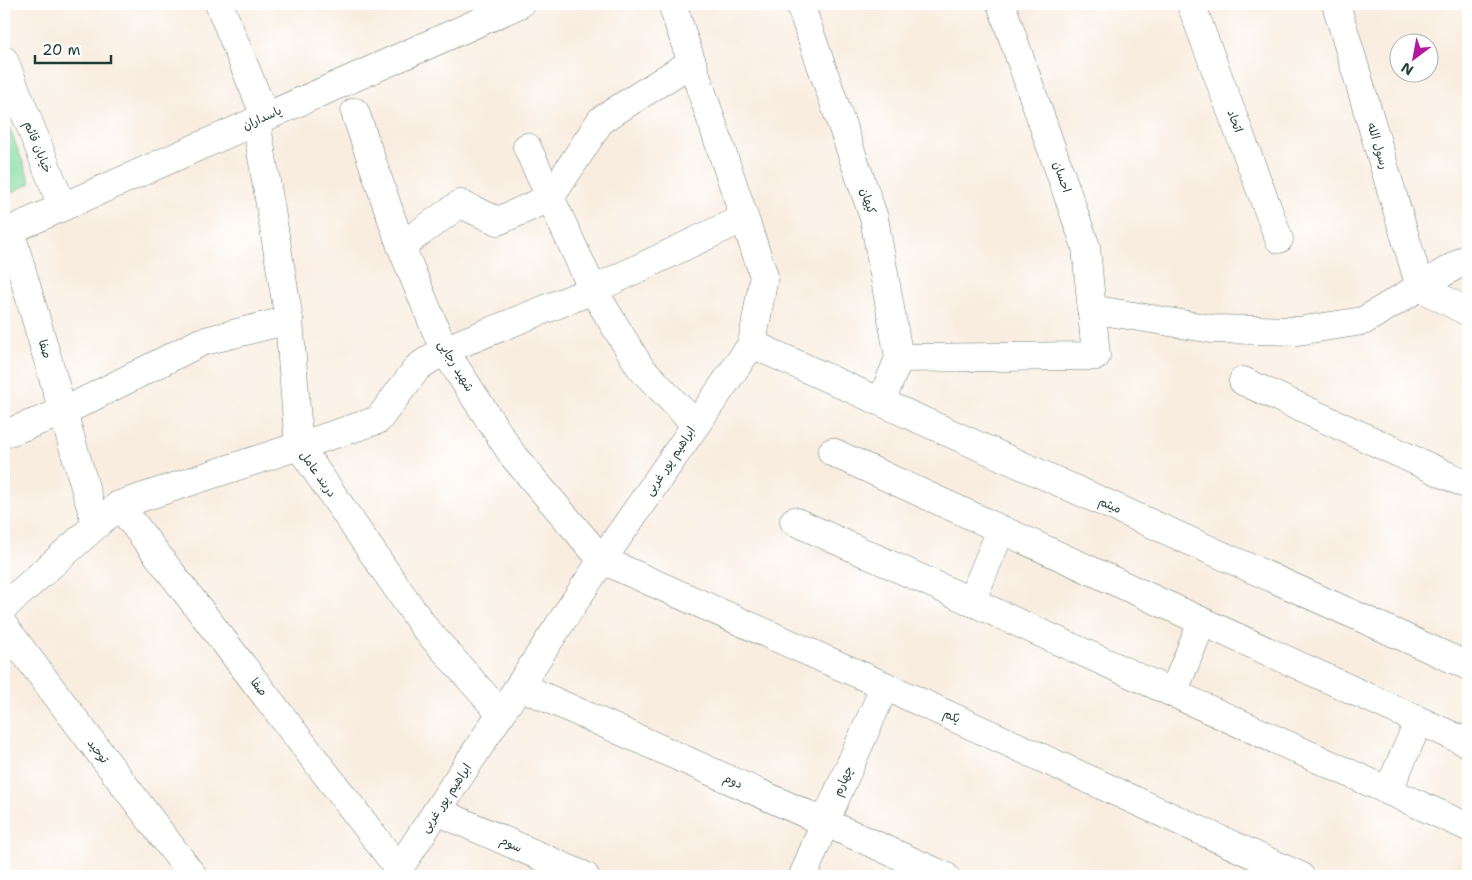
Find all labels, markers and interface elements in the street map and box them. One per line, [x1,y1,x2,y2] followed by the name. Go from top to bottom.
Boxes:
[35,32,111,64] scale bar
[1390,32,1440,82] north arrow
[42,40,81,60] text: 20 m
[1398,58,1417,80] text: N
[240,102,284,134] street label: پاسداران
[1224,107,1247,135] street label: اتحاد
[19,119,56,176] street label: خیابان قائم
[1363,121,1393,171] street label: رسول الله
[1049,159,1075,195] street label: احسان
[856,186,880,216] street label: کیهان
[434,337,478,395] street label: شهید رجایی
[35,338,55,360] street label: صفا
[641,423,700,499] street label: ابراهیم پور غربی
[296,448,340,500] street label: دربند عامل
[1096,493,1124,518] street label: میثم
[247,675,271,699] street label: صفا
[940,705,963,728] street label: یکم
[84,736,113,767] street label: توحید
[417,760,476,836] street label: ابراهیم پور غربی
[829,763,858,799] street label: چهارم
[720,770,745,793] street label: دوم
[497,832,525,857] street label: سوم

